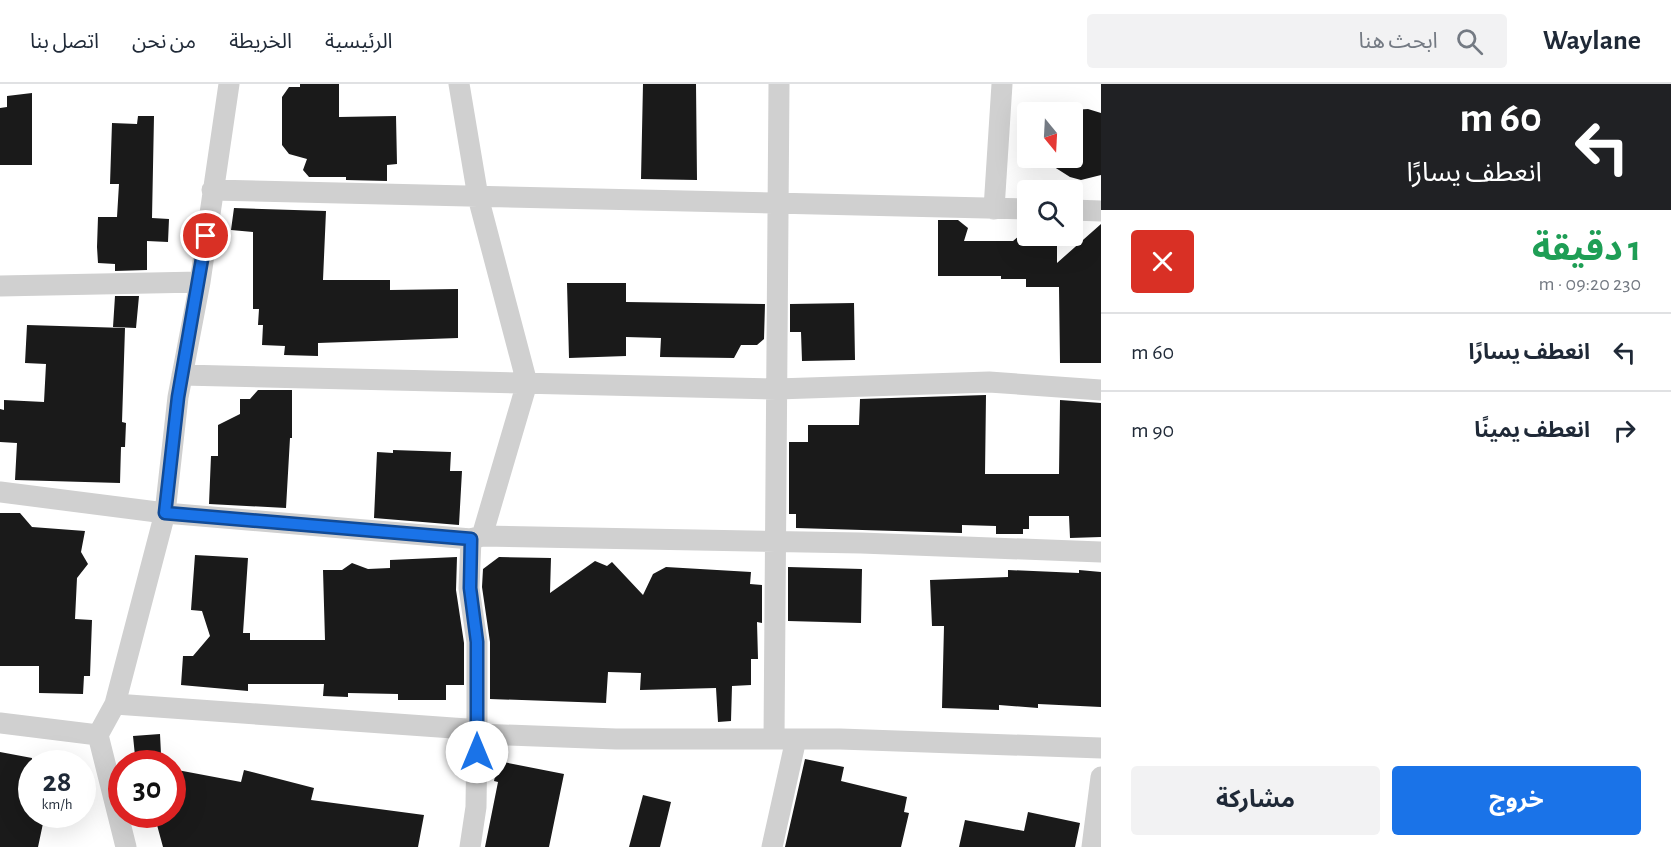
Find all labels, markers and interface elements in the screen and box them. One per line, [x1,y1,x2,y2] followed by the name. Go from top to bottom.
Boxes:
[1087,14,1507,68] search box
[1453,25,1486,58] icon: search
[1543,27,1641,55] text: Waylane
[1358,30,1438,52] text: ابحث هنا
[30,31,99,52] text: اتصل بنا
[132,31,196,52] text: من نحن
[229,31,292,52] text: الخريطة
[325,31,393,52] text: الرئيسية
[1460,97,1542,139] text: 60 m
[1017,102,1083,168] north arrow
[1017,102,1083,246] map controls
[1563,108,1641,186] icon: left
[1406,159,1542,186] text: انعطف يسارًا
[1017,180,1083,246] button: search
[180,210,231,261] pin
[189,219,222,252] icon: arrive
[1131,230,1194,293] button: close
[1532,231,1641,267] text: 1 دقيقة
[1538,274,1641,294] text: 230 m · 09:20
[1608,336,1641,369] icon: left
[1131,341,1174,363] text: 60 m
[1468,341,1590,363] text: انعطف يسارًا
[1608,414,1641,447] icon: right
[1131,419,1174,441] text: 90 m
[1474,419,1590,441] text: انعطف يمينًا
[445,720,509,784] position arrow
[108,750,186,828] speed limit sign: 30
[1131,766,1380,835] button: مشاركة
[1392,766,1641,835] button: خروج
[43,767,71,797] text: 28
[42,797,72,812] text: km/h

